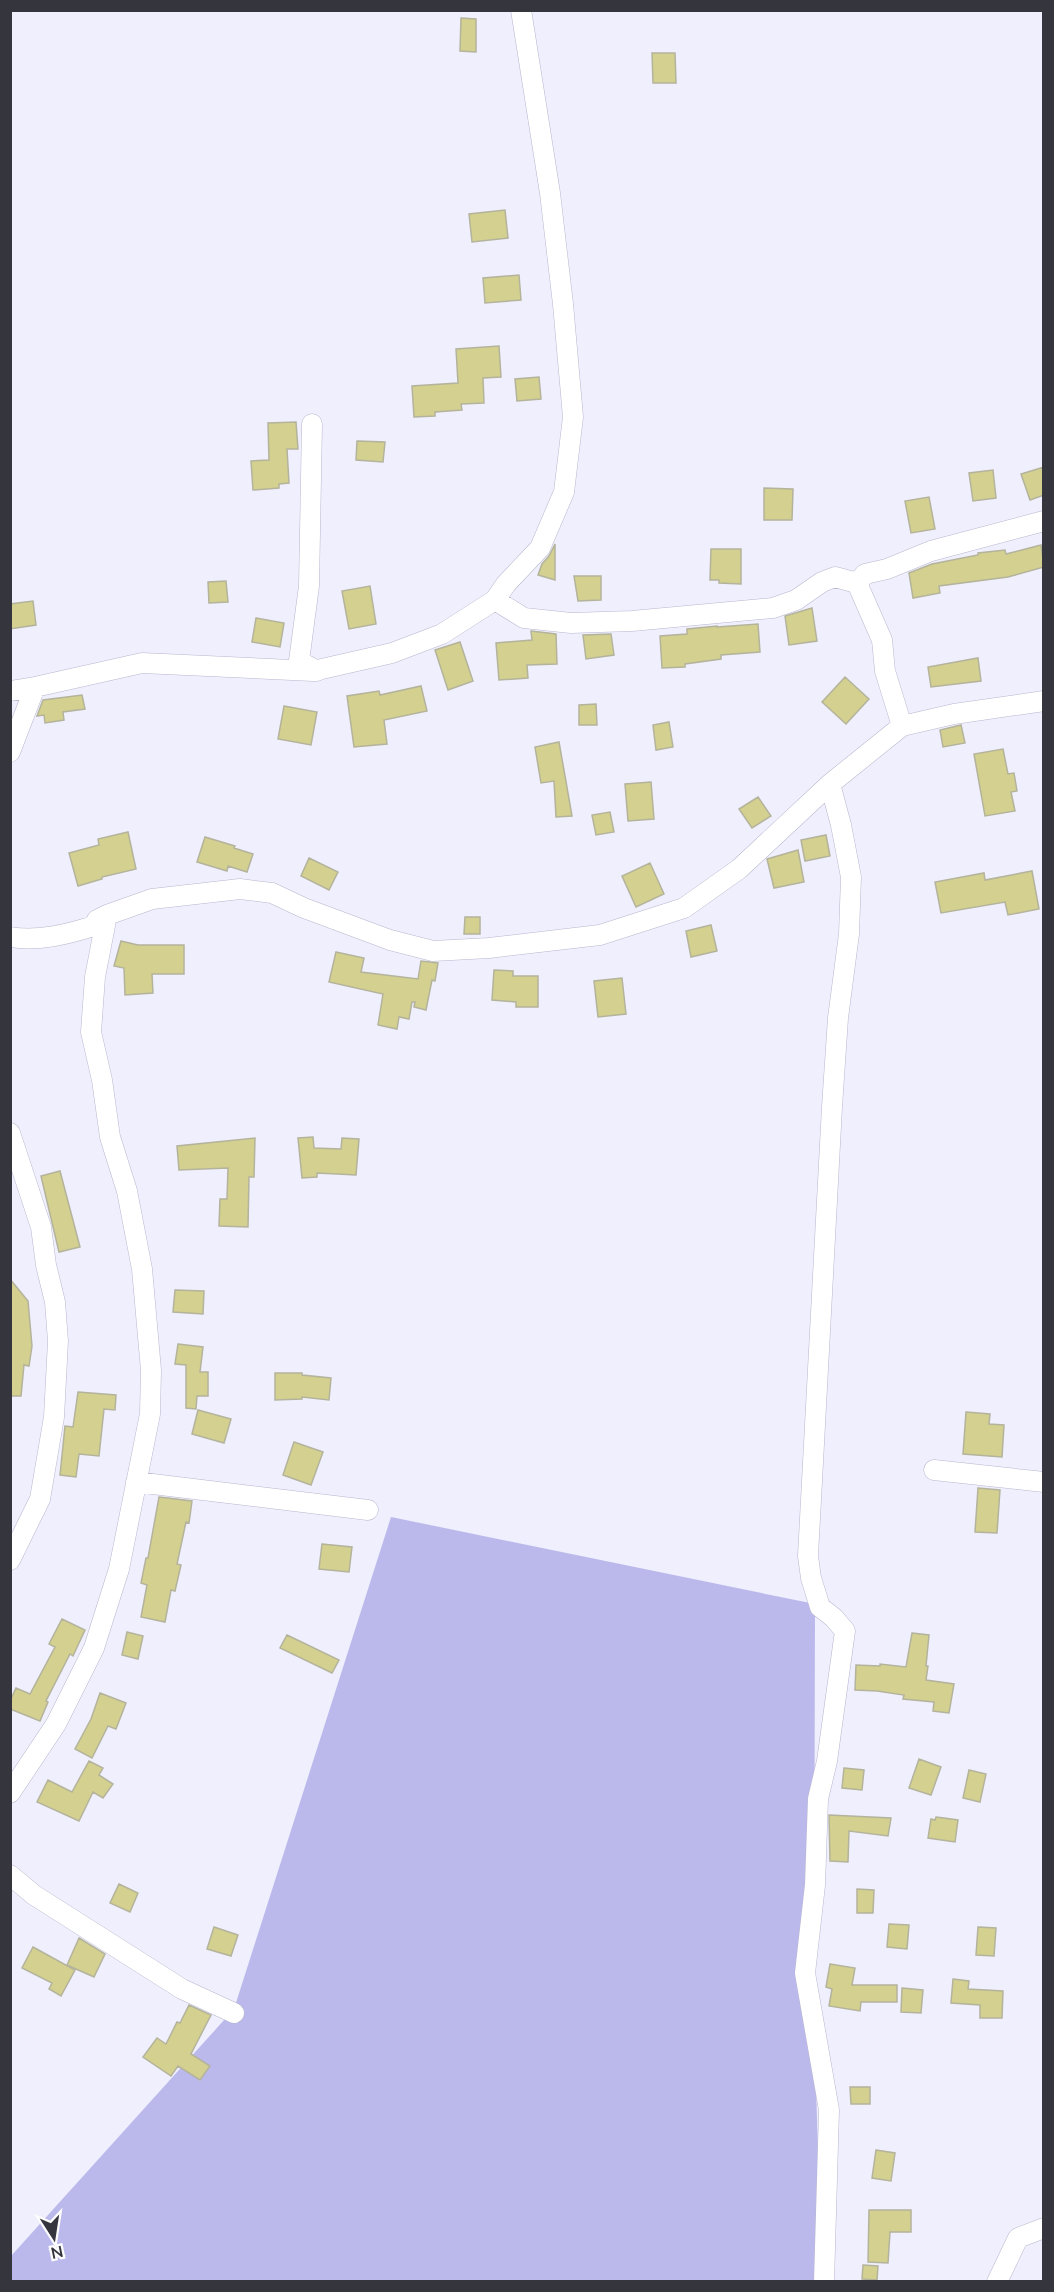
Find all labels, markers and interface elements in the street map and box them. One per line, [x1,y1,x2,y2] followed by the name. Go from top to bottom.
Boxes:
[24,2208,84,2268] north arrow
[49,2242,65,2264] text: N

